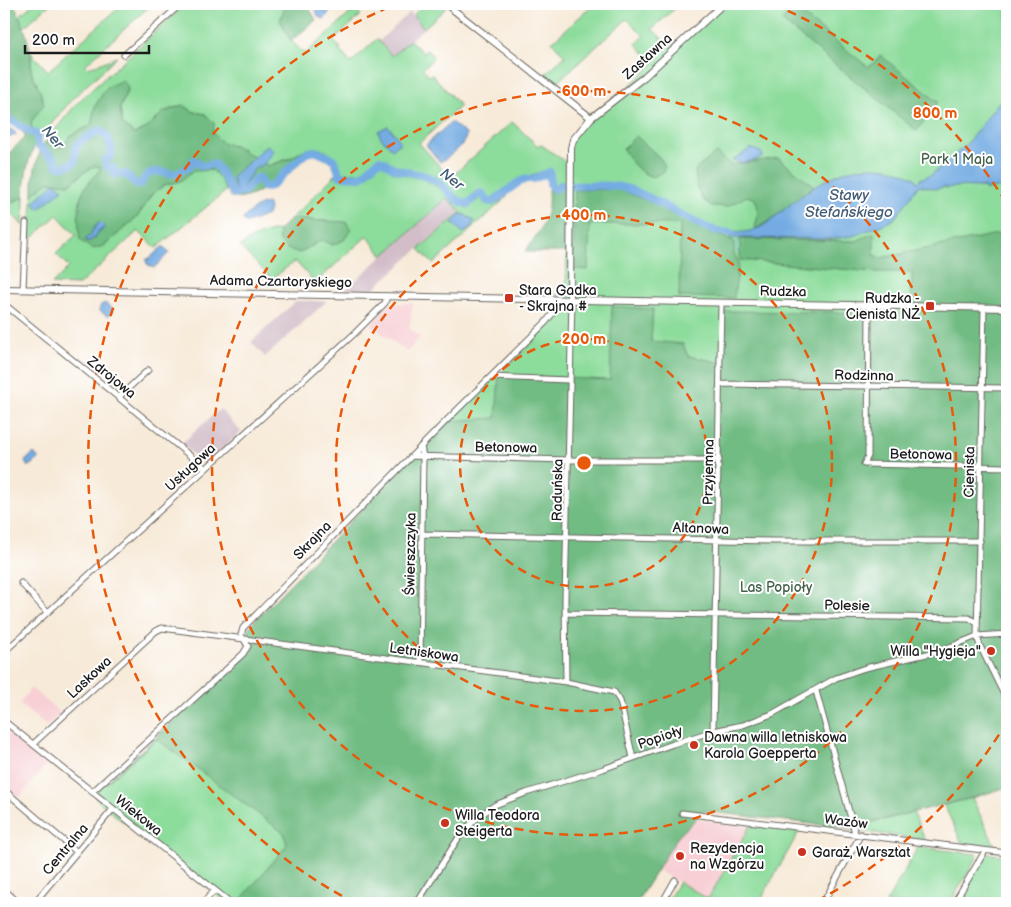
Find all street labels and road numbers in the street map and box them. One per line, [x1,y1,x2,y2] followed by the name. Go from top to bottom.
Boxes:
[618,30,676,84] street label: Zastawna
[210,272,352,291] street label: Adama Czartoryskiego
[759,283,807,300] street label: Rudzka
[83,352,139,402] street label: Zdrojowa
[834,366,894,385] street label: Rodzinna
[474,438,538,457] street label: Betonowa
[699,439,718,505] street label: Przyjemna
[162,440,219,495] street label: Usługowa
[889,445,953,464] street label: Betonowa
[961,446,978,498] street label: Cienista
[548,458,567,522] street label: Raduńska
[400,512,420,596] street label: Świerszczyka
[290,517,335,563] street label: Skrajna
[672,519,730,538] street label: Altanowa
[824,597,870,614] street label: Polesie
[388,639,460,666] street label: Letniskowa
[64,653,115,702] street label: Laskowa
[636,722,685,753] street label: Popioły
[112,791,166,839] street label: Wiekowa
[823,810,869,833] street label: Wazów
[39,820,92,879] street label: Centralna

